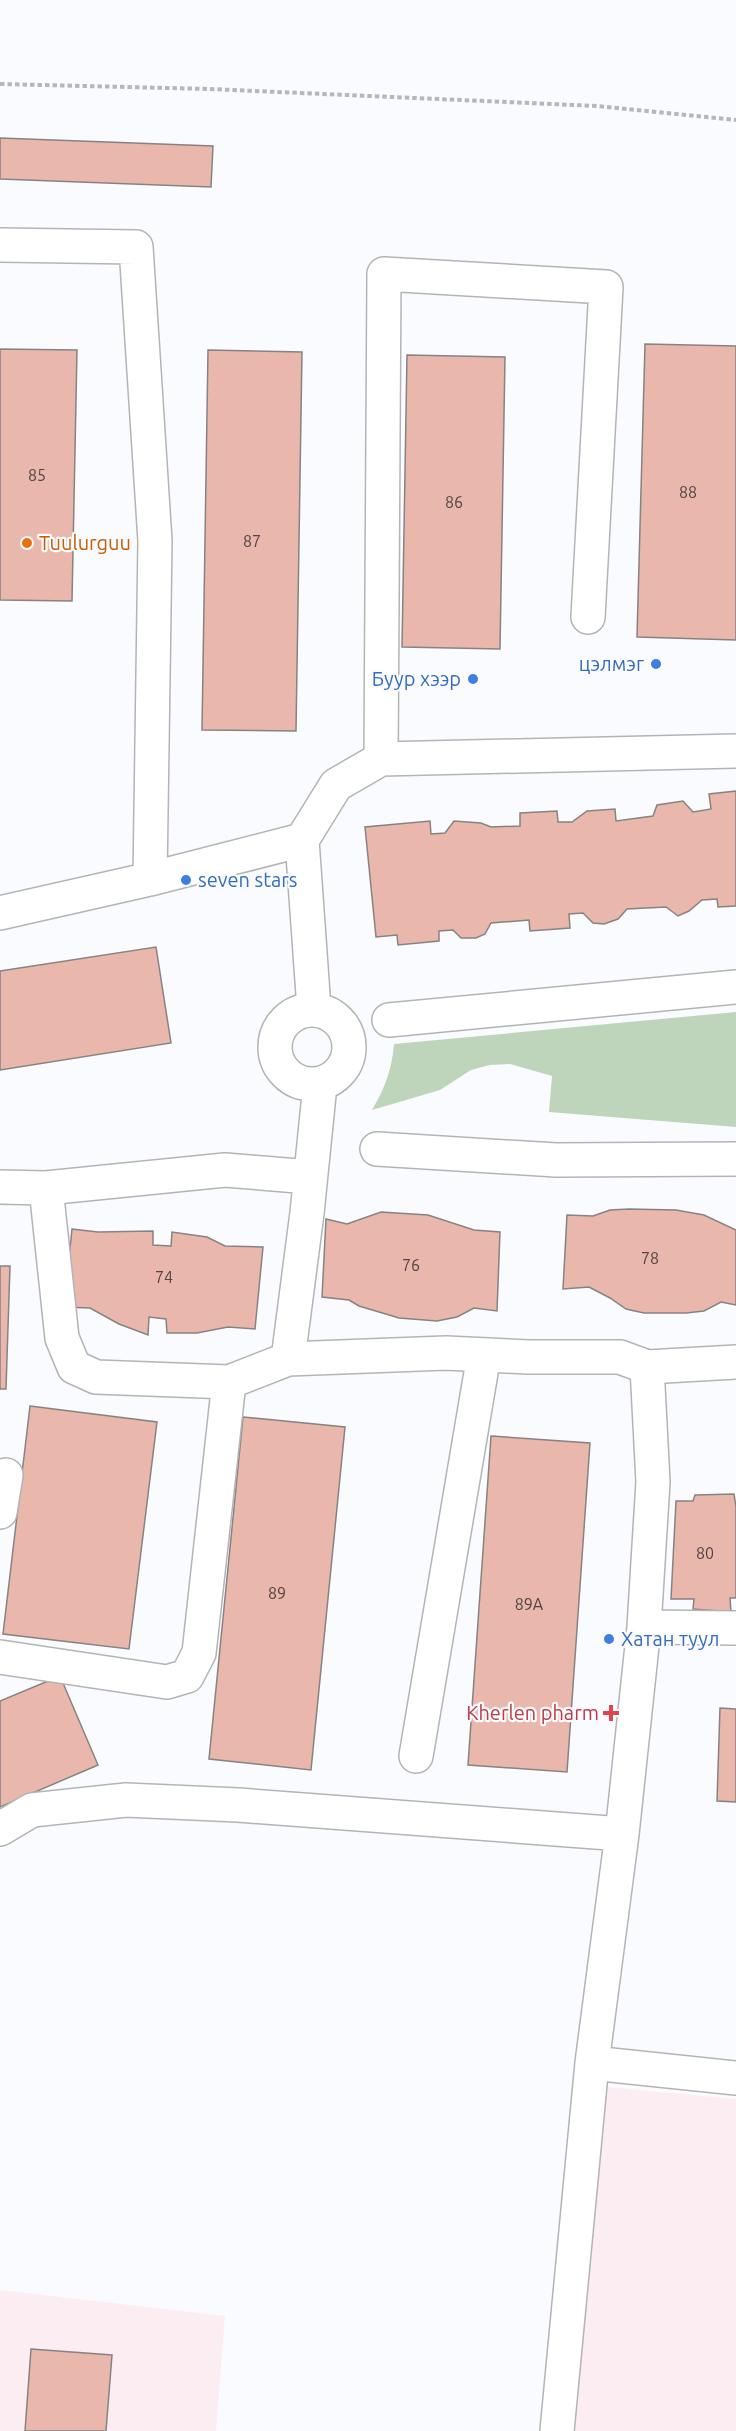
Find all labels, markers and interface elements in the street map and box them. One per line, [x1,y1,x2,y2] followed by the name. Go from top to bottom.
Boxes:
[28,466,46,484] house number: 85
[679,483,697,501] house number: 88
[445,493,463,511] house number: 86
[39,531,131,554] place label: Tuulurguu
[243,532,261,550] house number: 87
[20,536,34,550] marker: Tuulurguu
[579,652,644,675] place label: цэлмэг
[649,657,663,671] marker: цэлмэг
[372,667,461,690] place label: Буур хээр
[466,672,480,686] marker: Буур хээр
[198,868,298,891] place label: seven stars
[179,873,193,887] marker: seven stars
[641,1249,659,1267] house number: 78
[402,1256,420,1274] house number: 76
[155,1268,173,1286] house number: 74
[696,1544,714,1562] house number: 80
[268,1584,286,1602] house number: 89
[515,1595,544,1613] house number: 89А
[621,1627,719,1650] place label: Хатан туул
[602,1632,616,1646] marker: Хатан туул
[466,1701,599,1724] place label: Kherlen pharm
[604,1706,618,1720] marker: Kherlen pharm

